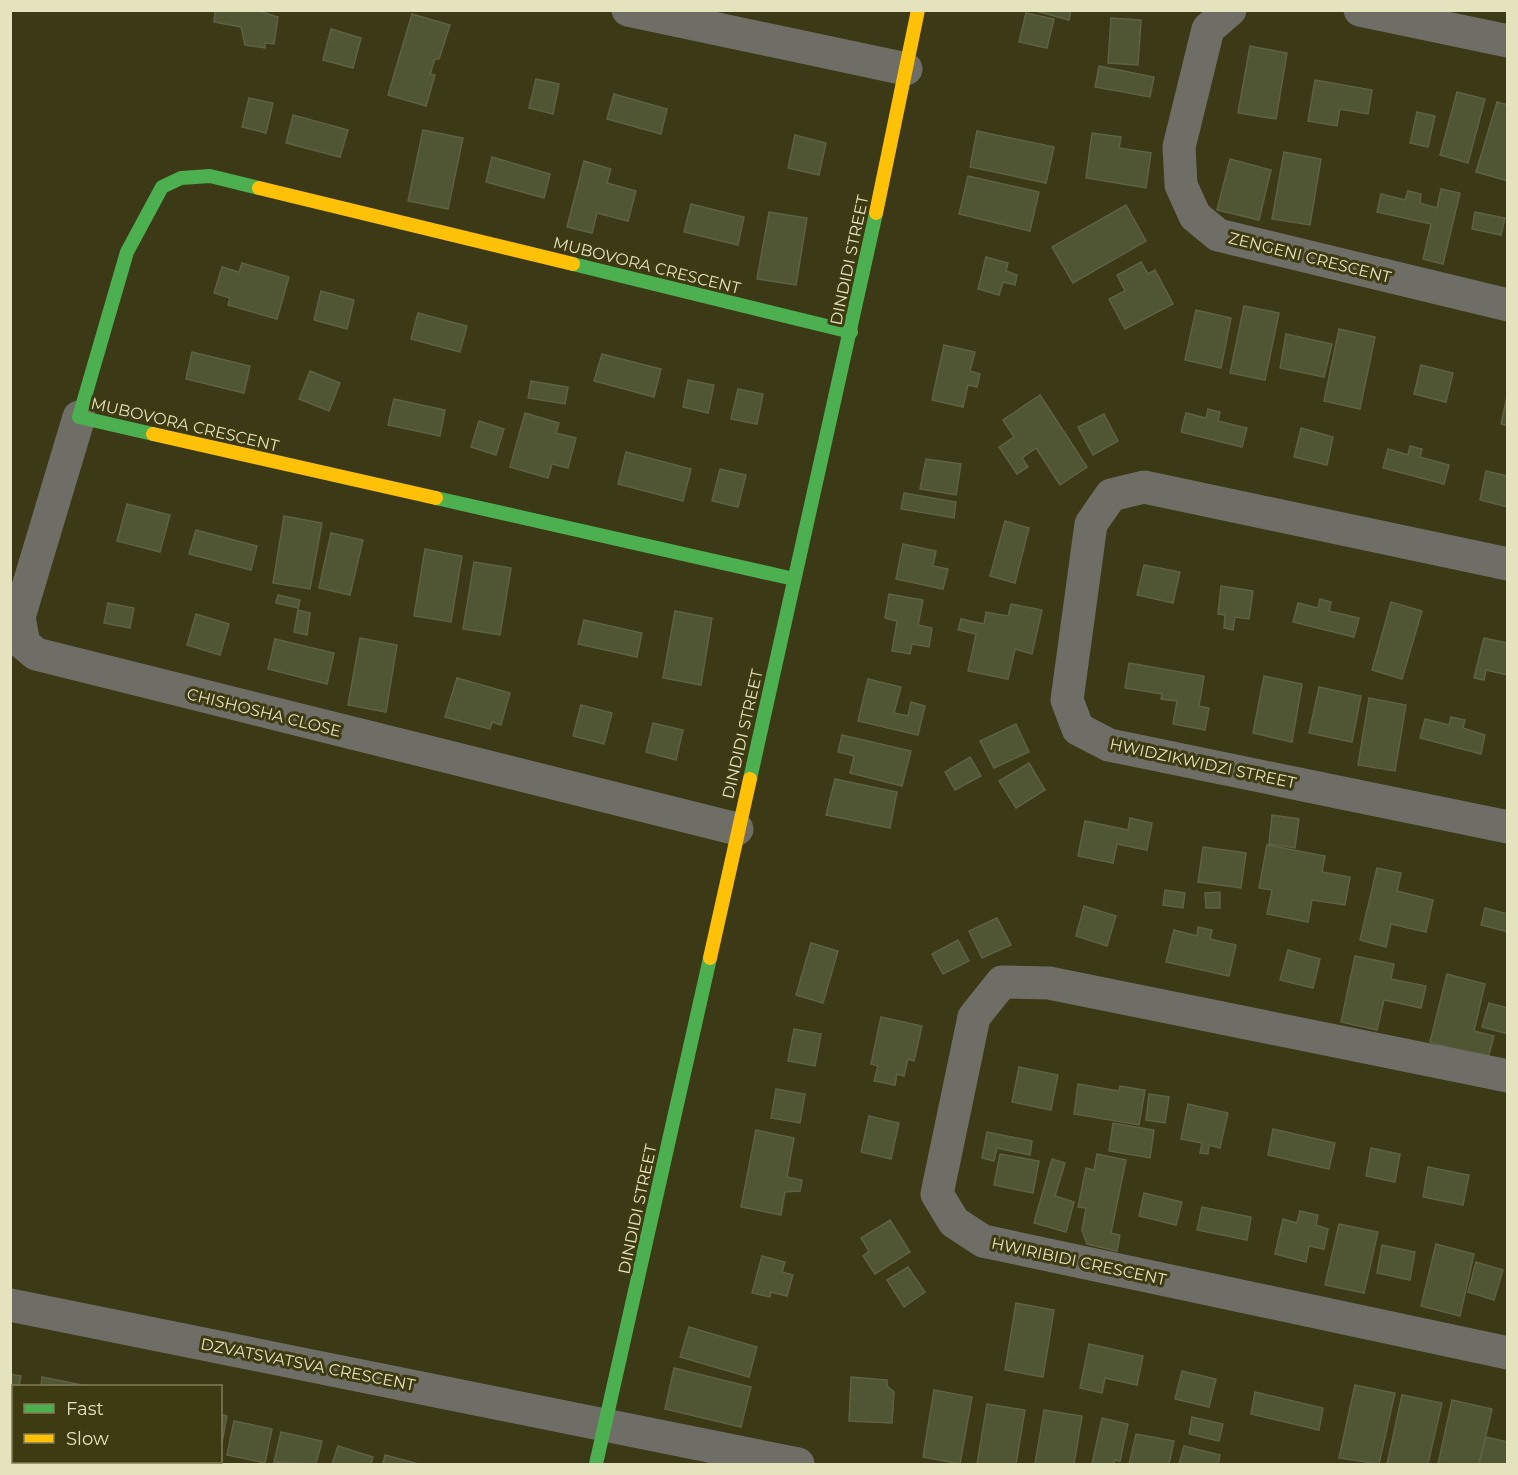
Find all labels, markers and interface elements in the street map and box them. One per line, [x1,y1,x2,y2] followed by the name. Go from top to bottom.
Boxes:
[826,193,873,327] street label: DINDIDI STREET
[1227,228,1394,287] street label: ZENGENI CRESCENT
[551,233,743,298] street label: MUBOVORA CRESCENT
[89,394,281,456] street label: MUBOVORA CRESCENT
[718,667,767,801] street label: DINDIDI STREET
[185,684,343,741] street label: CHISHOSHA CLOSE
[1108,734,1299,793] street label: HWIDZIKWIDZI STREET
[614,1142,661,1276] street label: DINDIDI STREET
[990,1234,1169,1289] street label: HWIRIBIDI CRESCENT
[199,1334,418,1395] street label: DZVATSVATSVA CRESCENT
[12,1385,222,1463] legend
[66,1398,104,1420] text: Fast
[66,1428,109,1450] text: Slow

